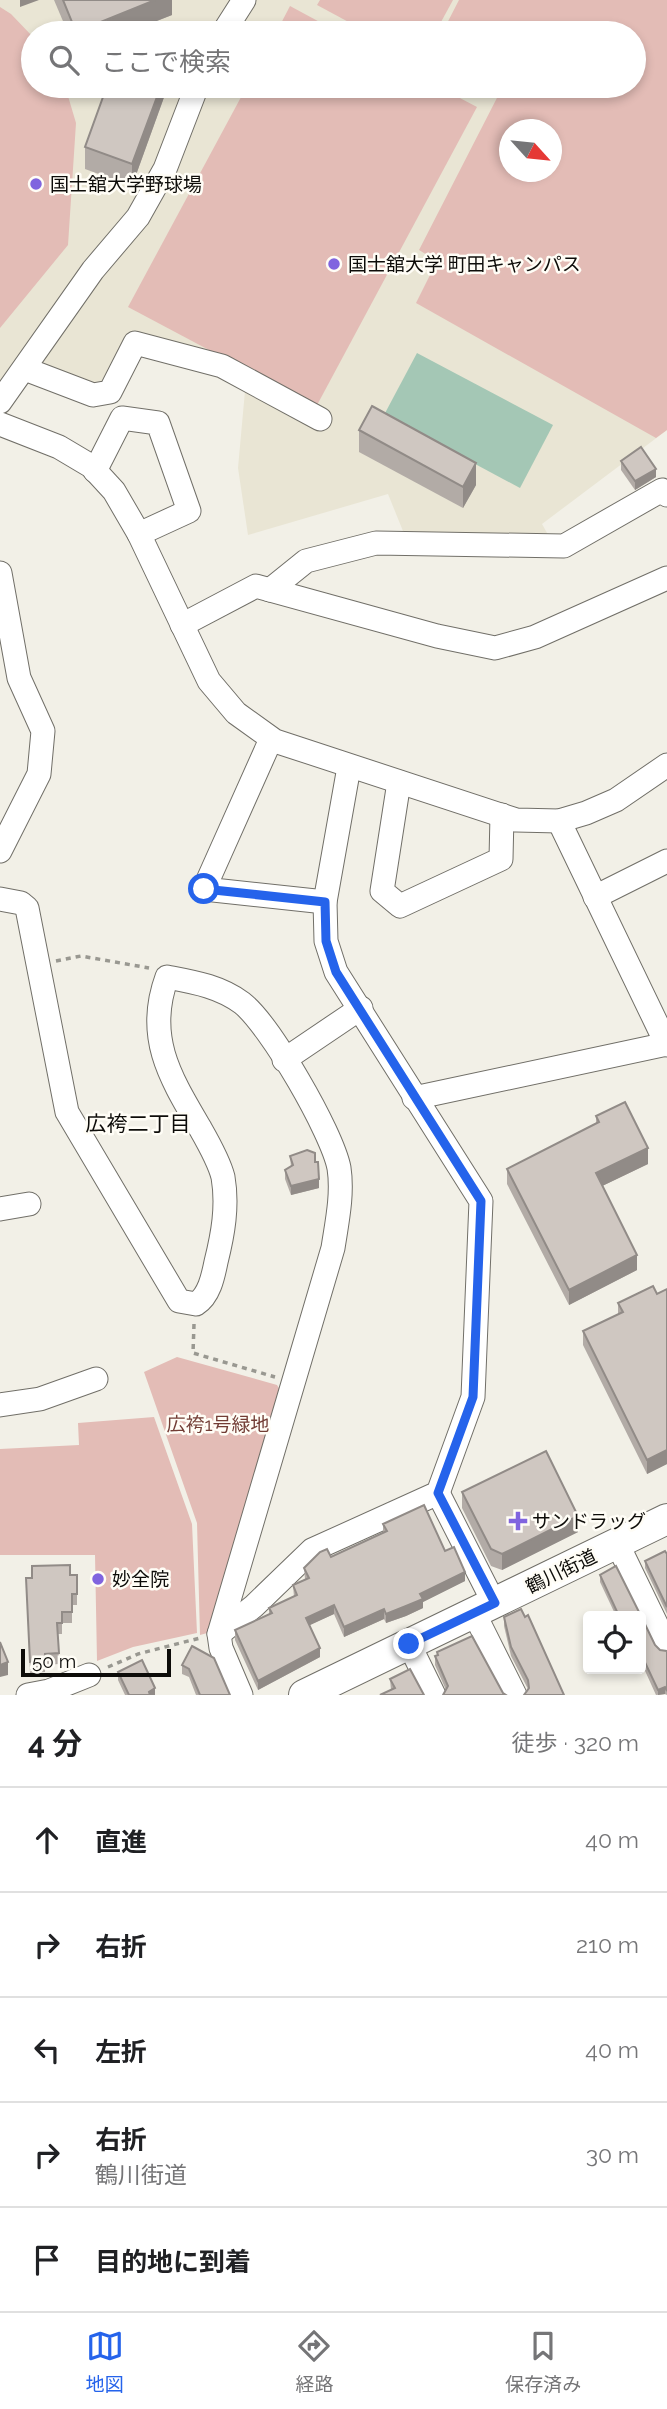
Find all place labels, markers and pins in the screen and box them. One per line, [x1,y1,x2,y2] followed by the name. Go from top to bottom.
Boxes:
[50,173,202,195] place label: 国士舘大学野球場
[28,176,44,192] marker: 国士舘大学野球場
[348,253,581,275] place label: 国士舘大学 町田キャンパス
[326,256,342,272] marker: 国士舘大学 町田キャンパス
[532,1510,646,1532] place label: サンドラッグ
[510,1513,526,1529] marker: サンドラッグ
[112,1568,169,1590] place label: 妙全院
[90,1571,106,1587] marker: 妙全院

